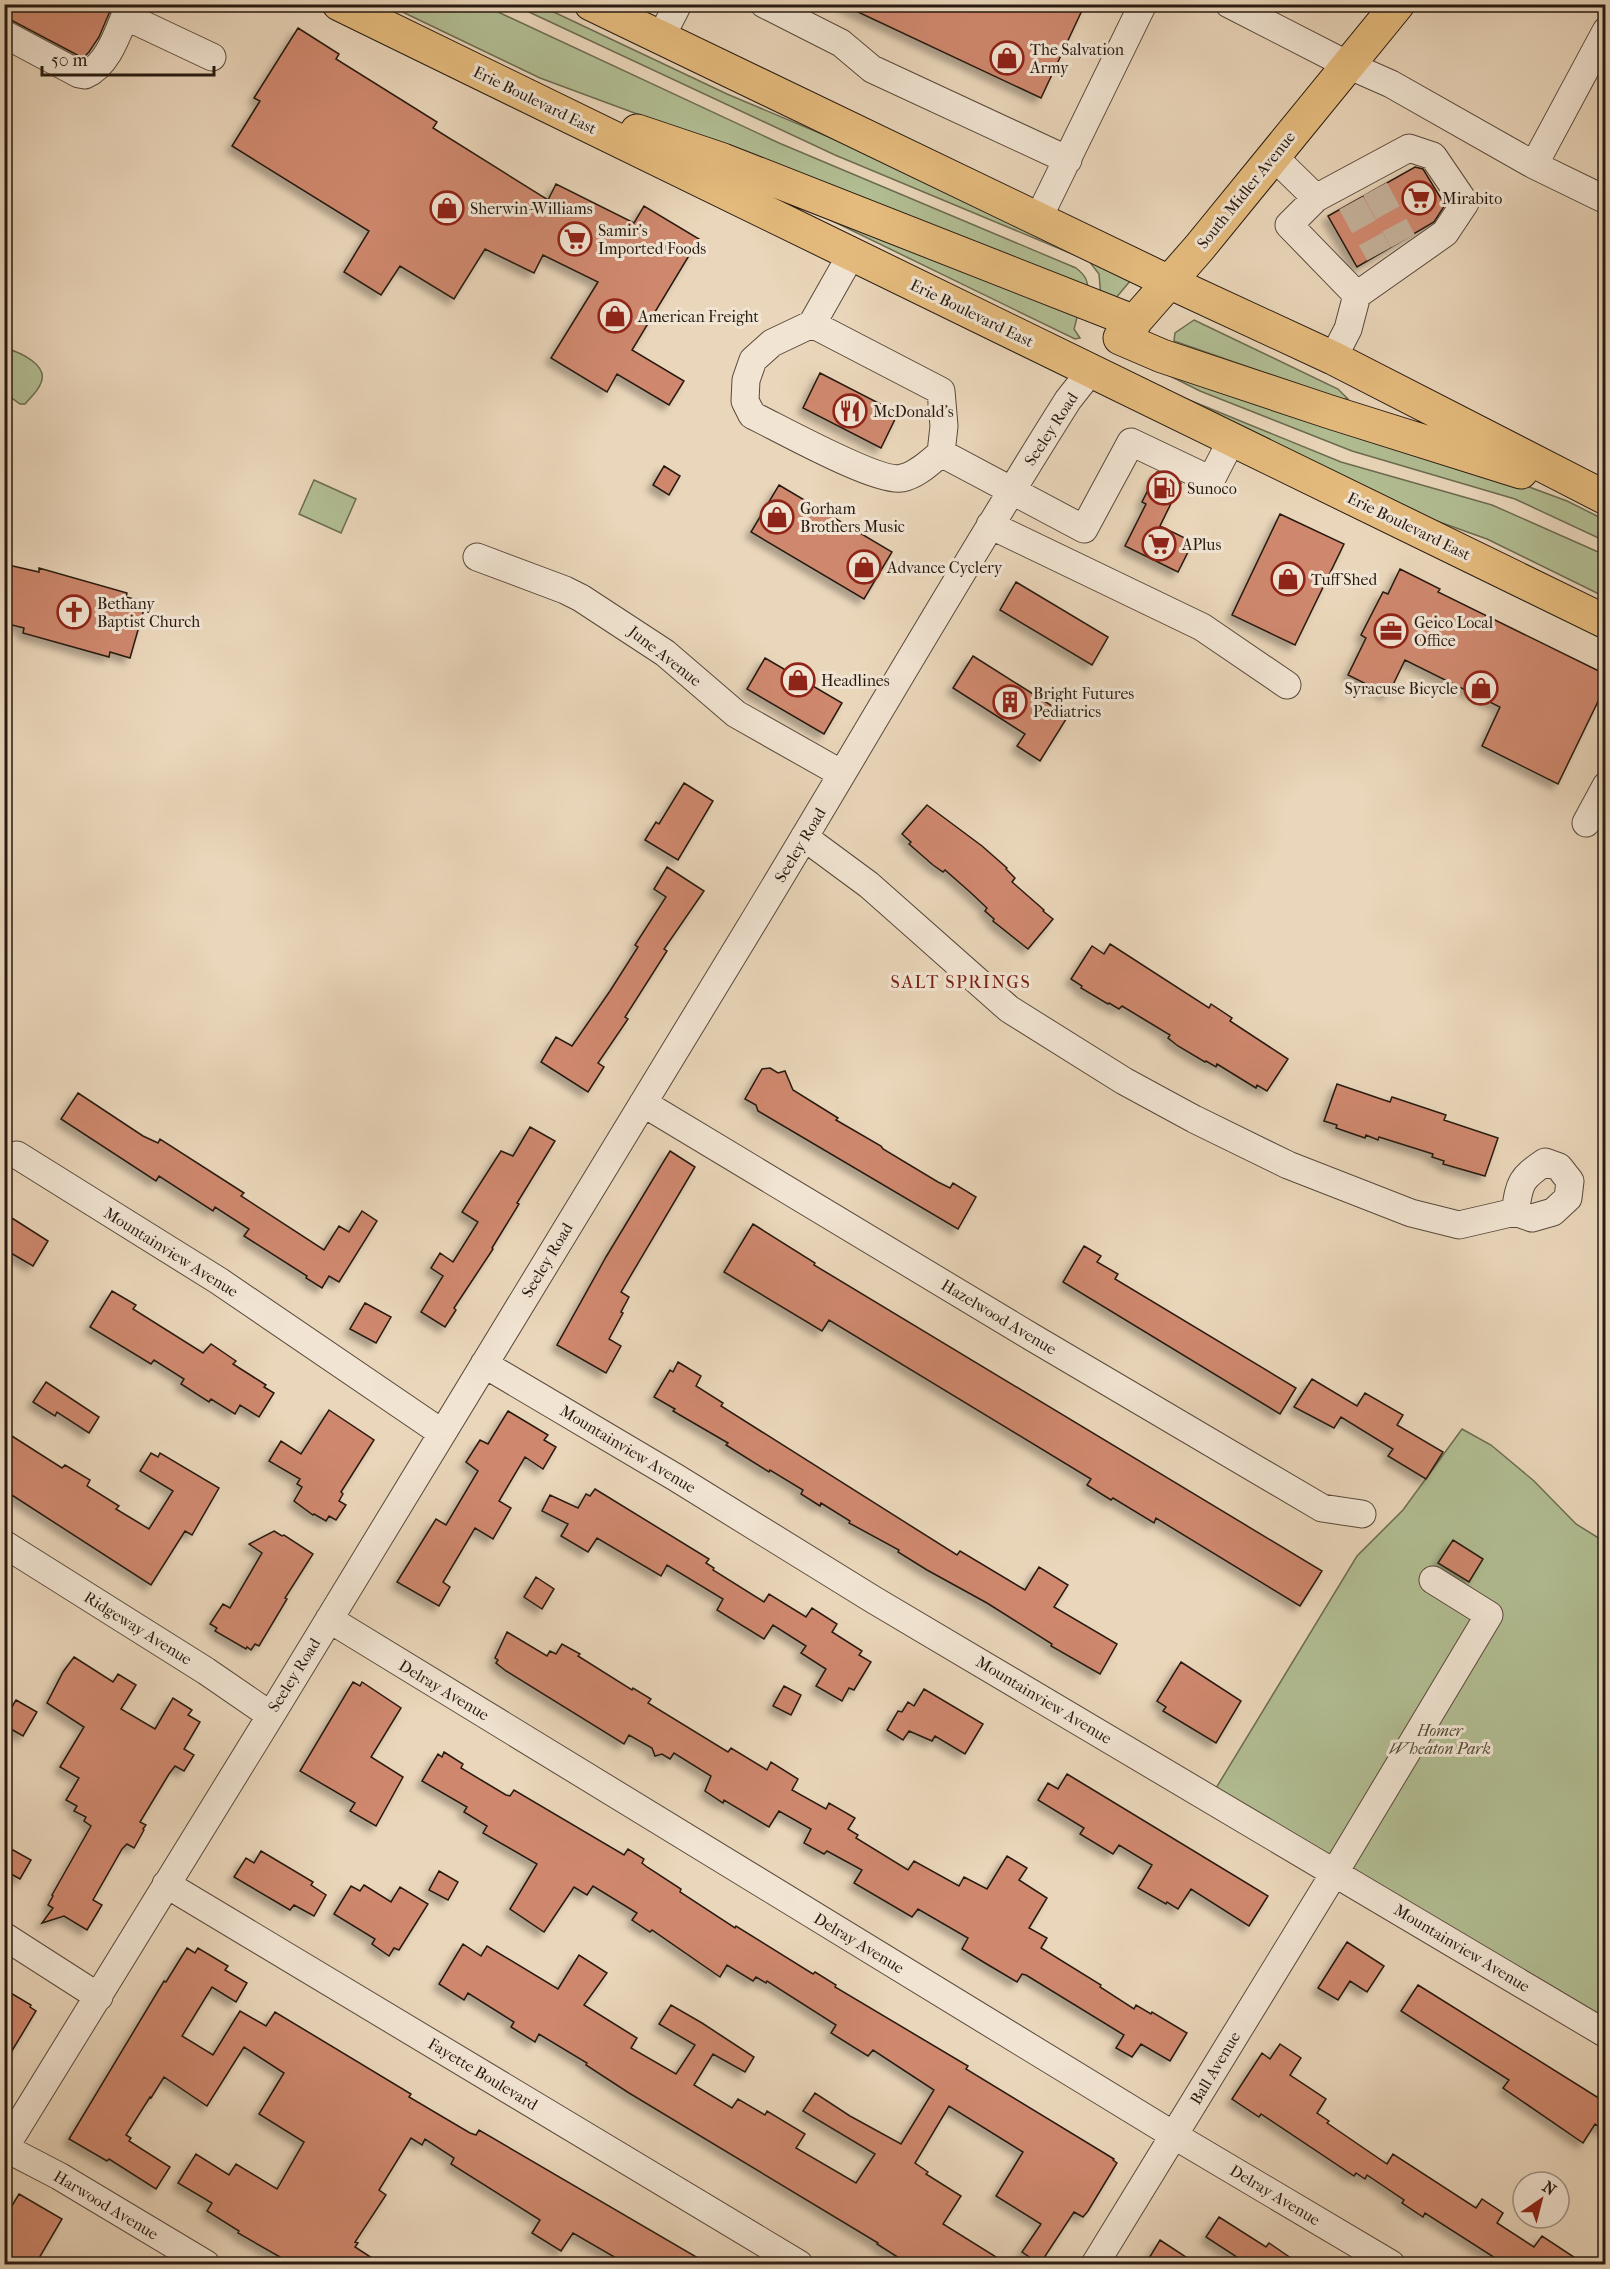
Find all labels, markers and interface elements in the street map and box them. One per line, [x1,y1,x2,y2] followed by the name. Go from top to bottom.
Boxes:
[42,39,214,77] scale bar
[989,40,1025,76] shop icon: The Salvation Army
[1029,40,1125,77] place label: The Salvation Army
[51,50,88,71] text: 50 m
[470,62,600,138] street label: Erie Boulevard East
[1193,127,1299,252] street label: South Midler Avenue
[1401,180,1437,216] supermarket icon: Mirabito
[1442,189,1502,208] place label: Mirabito
[429,190,465,226] shop icon: Sherwin-Williams
[470,199,593,218] place label: Sherwin-Williams
[557,221,593,257] supermarket icon: Samir's Imported Foods
[598,221,706,258] place label: Samir's Imported Foods
[907,275,1037,351] street label: Erie Boulevard East
[597,298,633,334] shop icon: American Freight
[637,307,759,326] place label: American Freight
[1020,389,1082,469] street label: Seeley Road
[832,393,868,429] restaurant icon: McDonald's
[873,402,954,421] place label: McDonald's
[1146,470,1182,506] fuel station icon: Sunoco
[1187,479,1237,498] place label: Sunoco
[1344,488,1474,564] street label: Erie Boulevard East
[759,499,795,535] shop icon: Gorham Brothers Music
[800,499,905,536] place label: Gorham Brothers Music
[1141,526,1177,562] supermarket icon: APlus
[1181,535,1221,554] place label: APlus
[846,549,882,585] shop icon: Advance Cyclery
[886,558,1003,577] place label: Advance Cyclery
[1270,561,1306,597] shop icon: Tuff Shed
[1311,570,1377,589] place label: Tuff Shed
[56,594,92,630] church icon: Bethany Baptist Church
[97,594,200,631] place label: Bethany Baptist Church
[1373,613,1409,649] office icon: Geico Local Office
[1414,613,1494,650] place label: Geico Local Office
[623,621,705,690] street label: June Avenue
[780,662,816,698] shop icon: Headlines
[1463,670,1499,706] shop icon: Syracuse Bicycle
[821,671,890,690] place label: Headlines
[1345,679,1458,698] place label: Syracuse Bicycle
[992,684,1028,720] building icon: Bright Futures Pediatrics
[1033,684,1134,721] place label: Bright Futures Pediatrics
[770,804,830,886] street label: Seeley Road
[891,972,1031,993] district label: SALT SPRINGS
[100,1203,242,1301] street label: Mountainview Avenue
[517,1219,577,1301] street label: Seeley Road
[938,1275,1060,1359] street label: Hazelwood Avenue
[557,1401,699,1497] street label: Mountainview Avenue
[81,1587,196,1669] street label: Ridgeway Avenue
[264,1634,324,1715] street label: Seeley Road
[973,1652,1115,1748] street label: Mountainview Avenue
[395,1656,493,1724] street label: Delray Avenue
[1389,1721,1491,1758] park label: Homer Wheaton Park
[1391,1900,1533,1996] street label: Mountainview Avenue
[810,1909,908,1977] street label: Delray Avenue
[1186,2028,1244,2108] street label: Ball Avenue
[425,2034,542,2114] street label: Fayette Boulevard
[1226,2161,1324,2229] street label: Delray Avenue
[50,2166,162,2244] street label: Harwood Avenue
[1511,2170,1571,2230] north arrow
[1539,2177,1560,2200] text: N

